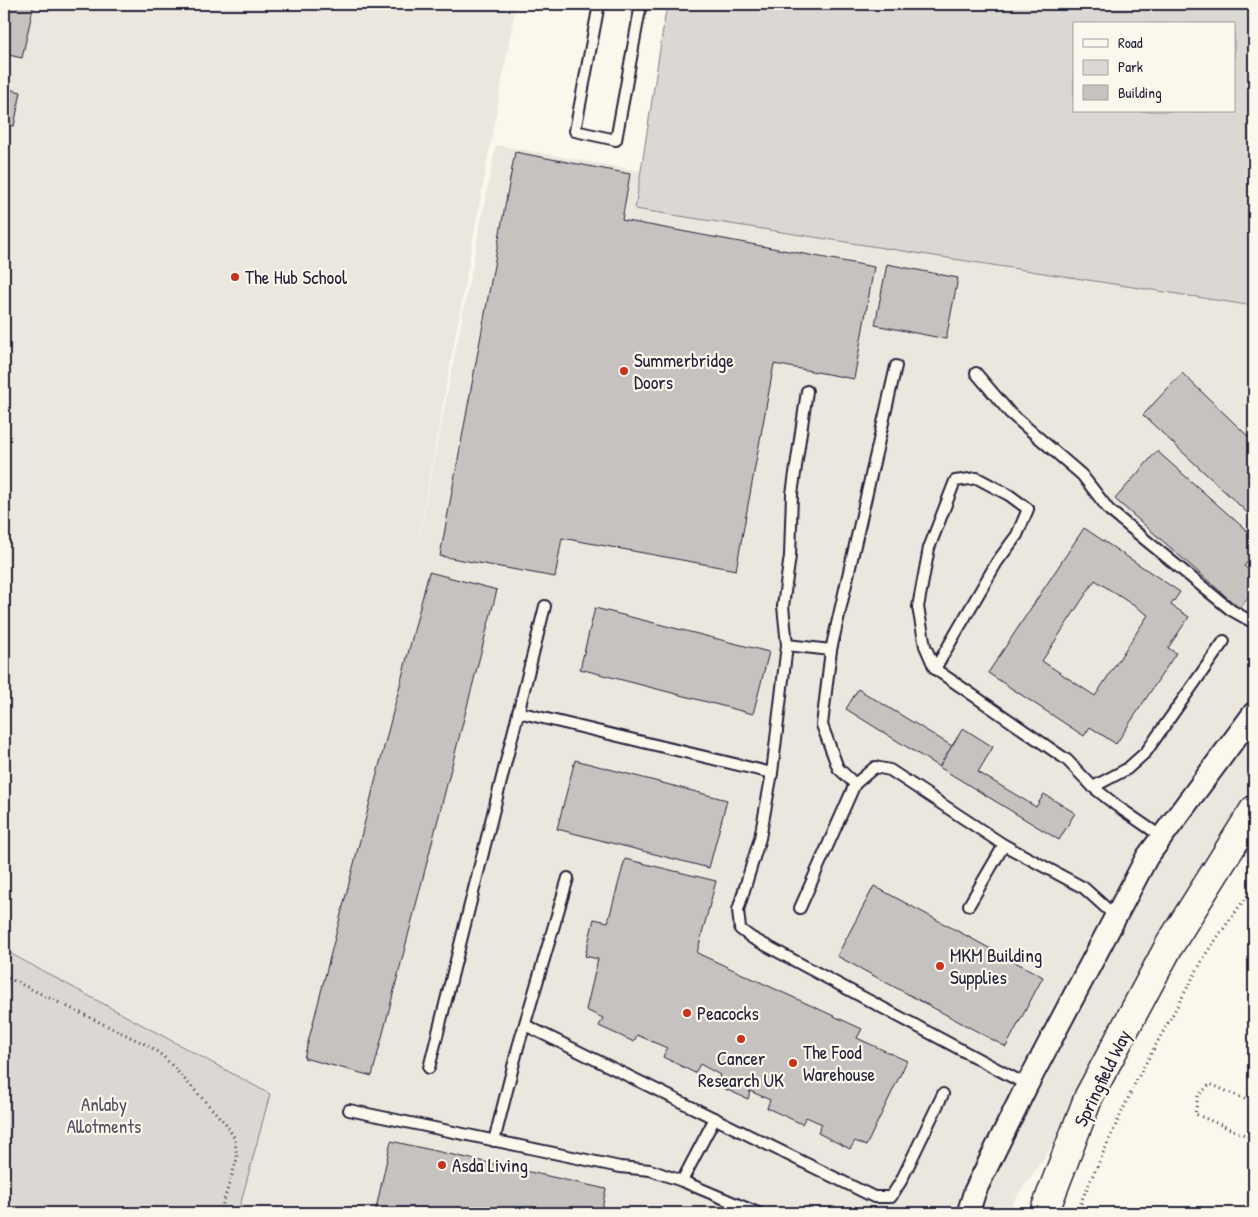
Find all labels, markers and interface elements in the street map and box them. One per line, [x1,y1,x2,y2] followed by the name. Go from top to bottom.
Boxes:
[1073,22,1236,112] legend
[1118,32,1143,53] text: Road
[1118,56,1143,77] text: Park
[1118,82,1162,103] text: Building
[245,264,348,290] place label: The Hub School
[229,271,241,283] marker: The Hub School
[634,347,734,395] place label: Summerbridge Doors
[618,365,630,377] marker: Summerbridge Doors
[950,942,1042,990] place label: MKM Building Supplies
[934,960,946,972] marker: MKM Building Supplies
[697,1000,759,1026] place label: Peacocks
[681,1007,693,1019] marker: Peacocks
[1067,1025,1137,1131] street label: Springfield Way
[735,1033,747,1045] marker: Cancer Research UK
[803,1039,876,1087] place label: The Food Warehouse
[698,1045,784,1093] place label: Cancer Research UK
[787,1057,799,1069] marker: The Food Warehouse
[67,1091,141,1139] park label: Anlaby Allotments
[452,1152,528,1178] place label: Asda Living
[436,1159,448,1171] marker: Asda Living

